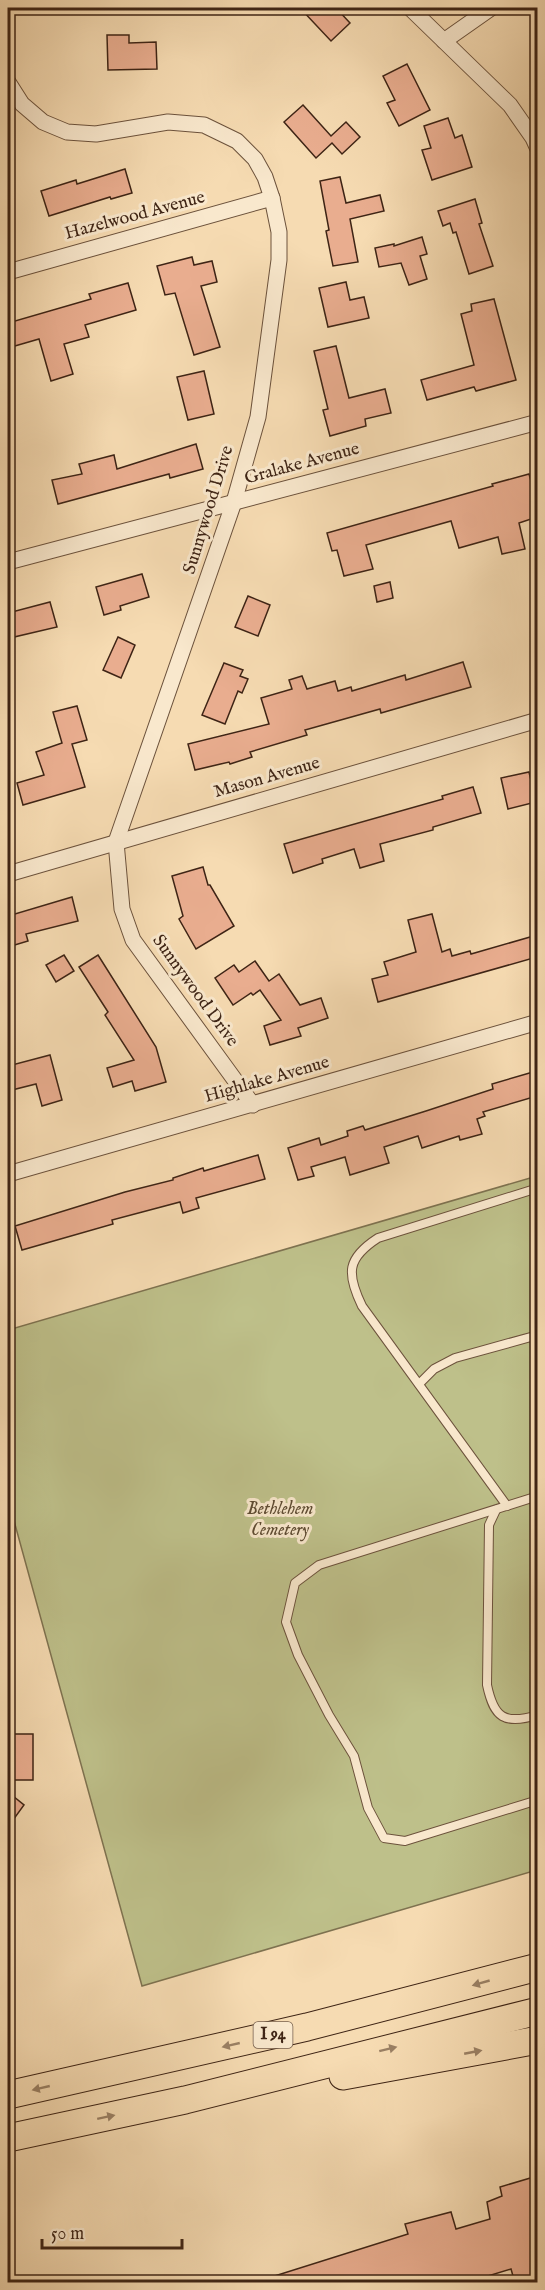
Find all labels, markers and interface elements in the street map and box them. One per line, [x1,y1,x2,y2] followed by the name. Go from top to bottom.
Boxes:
[62,186,208,246] street label: Hazelwood Avenue
[242,438,362,490] street label: Gralake Avenue
[179,443,239,577] street label: Sunnywood Drive
[211,752,323,804] street label: Mason Avenue
[147,930,243,1052] street label: Sunnywood Drive
[202,1051,332,1109] street label: Highlake Avenue
[247,1498,313,1542] park label: Bethlehem Cemetery
[472,1979,490,1988] one-way arrow
[254,2022,292,2048] road number: I 94
[222,2040,240,2050] one-way arrow
[378,2043,397,2053] one-way arrow
[464,2047,483,2056] one-way arrow
[31,2083,50,2093] one-way arrow
[96,2112,115,2121] one-way arrow
[42,2212,182,2250] scale bar
[51,2223,84,2246] text: 50 m

